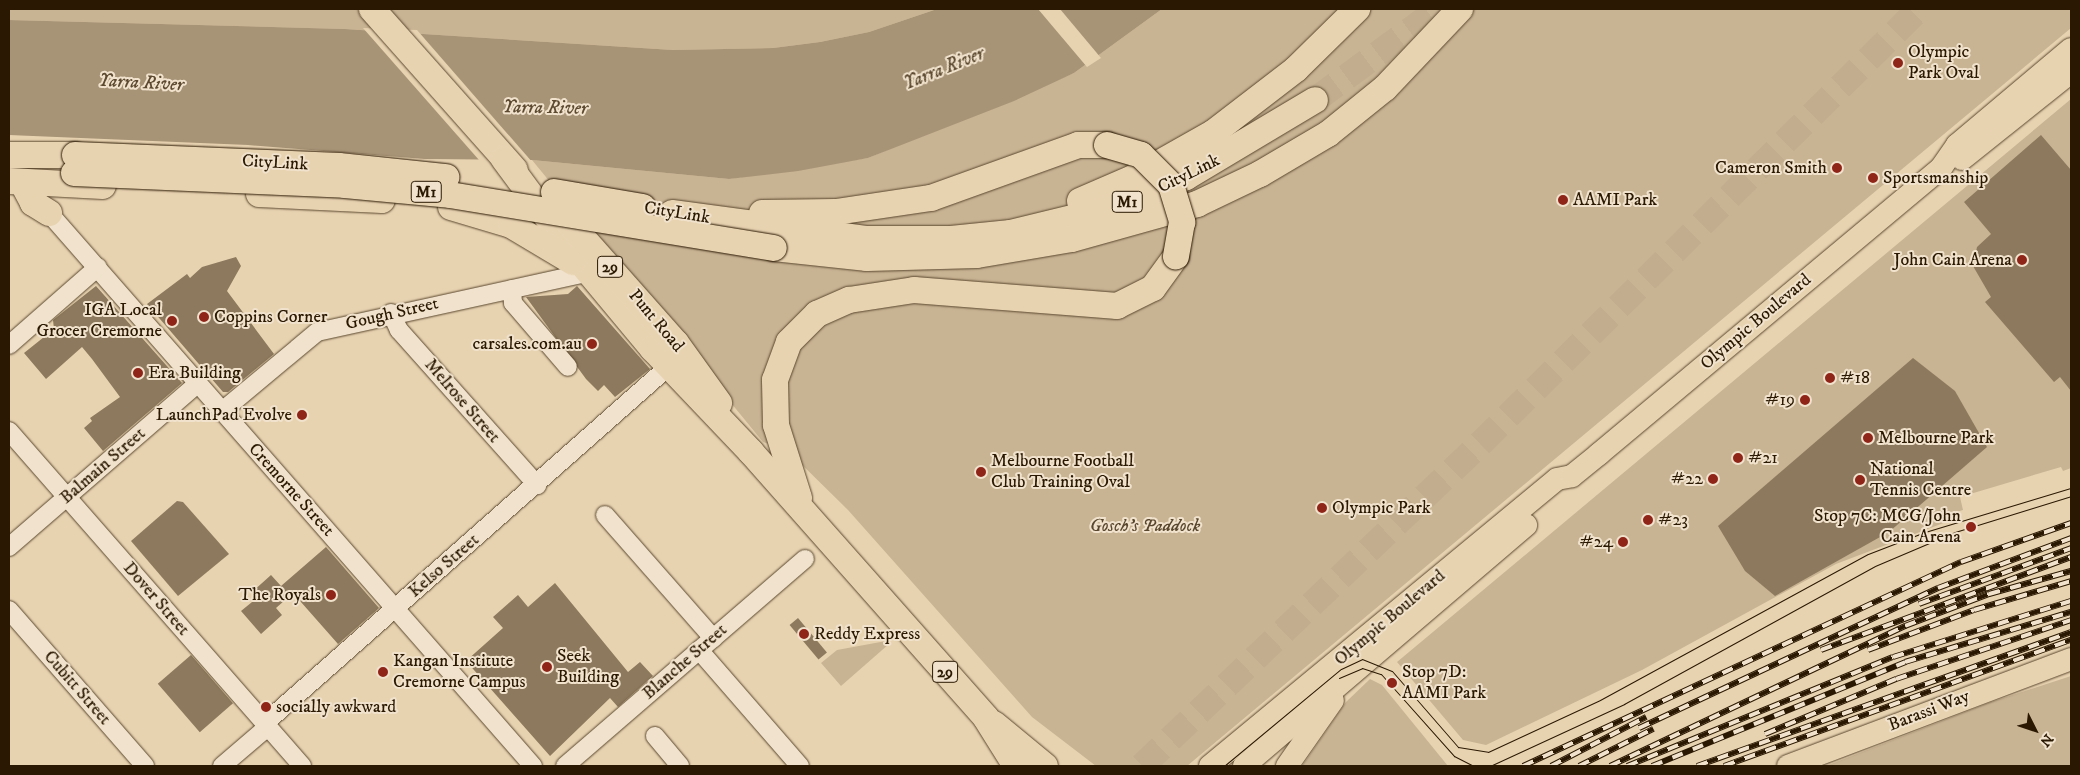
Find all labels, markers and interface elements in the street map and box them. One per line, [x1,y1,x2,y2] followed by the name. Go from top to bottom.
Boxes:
[1908,42,1979,84] place label: Olympic Park Oval
[900,43,988,95] water label: Yarra River
[1892,57,1904,69] marker: Olympic Park Oval
[98,69,184,97] water label: Yarra River
[502,96,588,120] water label: Yarra River
[241,150,309,176] street label: CityLink
[1154,150,1224,198] street label: CityLink
[1715,157,1827,179] place label: Cameron Smith
[1831,162,1843,174] marker: Cameron Smith
[1883,167,1988,189] place label: Sportsmanship
[1867,172,1879,184] marker: Sportsmanship
[410,178,442,206] road number: M1
[1111,188,1143,216] road number: M1
[1573,189,1657,211] place label: AAMI Park
[1557,194,1569,206] marker: AAMI Park
[643,197,711,229] street label: CityLink
[1894,249,2012,271] place label: John Cain Arena
[596,253,624,280] road number: 29
[2016,254,2028,266] marker: John Cain Arena
[1696,269,1816,375] street label: Olympic Boulevard
[624,285,688,357] street label: Punt Road
[343,293,441,335] street label: Gough Street
[37,300,162,342] place label: IGA Local Grocer Cremorne
[214,306,328,328] place label: Coppins Corner
[198,311,210,323] marker: Coppins Corner
[166,315,178,327] marker: IGA Local Grocer Cremorne
[473,333,582,355] place label: carsales.com.au
[586,338,598,350] marker: carsales.com.au
[420,355,504,447] street label: Melrose Street
[148,362,241,384] place label: Era Building
[132,367,144,379] marker: Era Building
[1840,367,1870,389] place label: #18
[1824,372,1836,384] marker: #18
[1765,389,1795,411] place label: #19
[1799,394,1811,406] marker: #19
[156,404,292,426] place label: LaunchPad Evolve
[296,409,308,421] marker: LaunchPad Evolve
[56,423,150,509] street label: Balmain Street
[1878,427,1994,449] place label: Melbourne Park
[1862,432,1874,444] marker: Melbourne Park
[243,439,339,541] street label: Cremorne Street
[1748,447,1778,469] place label: #21
[991,451,1134,494] place label: Melbourne Football Club Training Oval
[1732,452,1744,464] marker: #21
[1870,459,1971,502] place label: National Tennis Centre
[975,466,987,478] marker: Melbourne Football Club Training Oval
[1671,468,1703,490] place label: #22
[1707,473,1719,485] marker: #22
[1854,474,1866,486] marker: National Tennis Centre
[1332,497,1431,519] place label: Olympic Park
[1316,502,1328,514] marker: Olympic Park
[1814,506,1961,548] place label: Stop 7C: MCG/John Cain Arena
[1658,509,1688,531] place label: #23
[1642,514,1654,526] marker: #23
[1090,515,1200,537] park label: Gosch's Paddock
[1965,521,1977,533] marker: Stop 7C: MCG/John Cain Arena
[404,529,484,603] street label: Kelso Street
[1579,531,1613,553] place label: #24
[1617,536,1629,548] marker: #24
[118,558,194,640] street label: Dover Street
[1330,565,1450,671] street label: Olympic Boulevard
[238,584,321,606] place label: The Royals
[325,589,337,601] marker: The Royals
[638,620,732,704] street label: Blanche Street
[814,623,920,645] place label: Reddy Express
[798,628,810,640] marker: Reddy Express
[39,646,115,730] street label: Cubitt Street
[557,646,619,689] place label: Seek Building
[393,651,525,694] place label: Kangan Institute Cremorne Campus
[931,659,959,686] road number: 29
[541,661,553,673] marker: Seek Building
[1402,662,1486,704] place label: Stop 7D: AAMI Park
[377,666,389,678] marker: Kangan Institute Cremorne Campus
[1386,677,1398,689] marker: Stop 7D: AAMI Park
[1885,686,1973,736] street label: Barassi Way
[276,696,396,718] place label: socially awkward
[260,701,272,713] marker: socially awkward
[2010,705,2060,755] north arrow
[2036,730,2057,750] text: N

